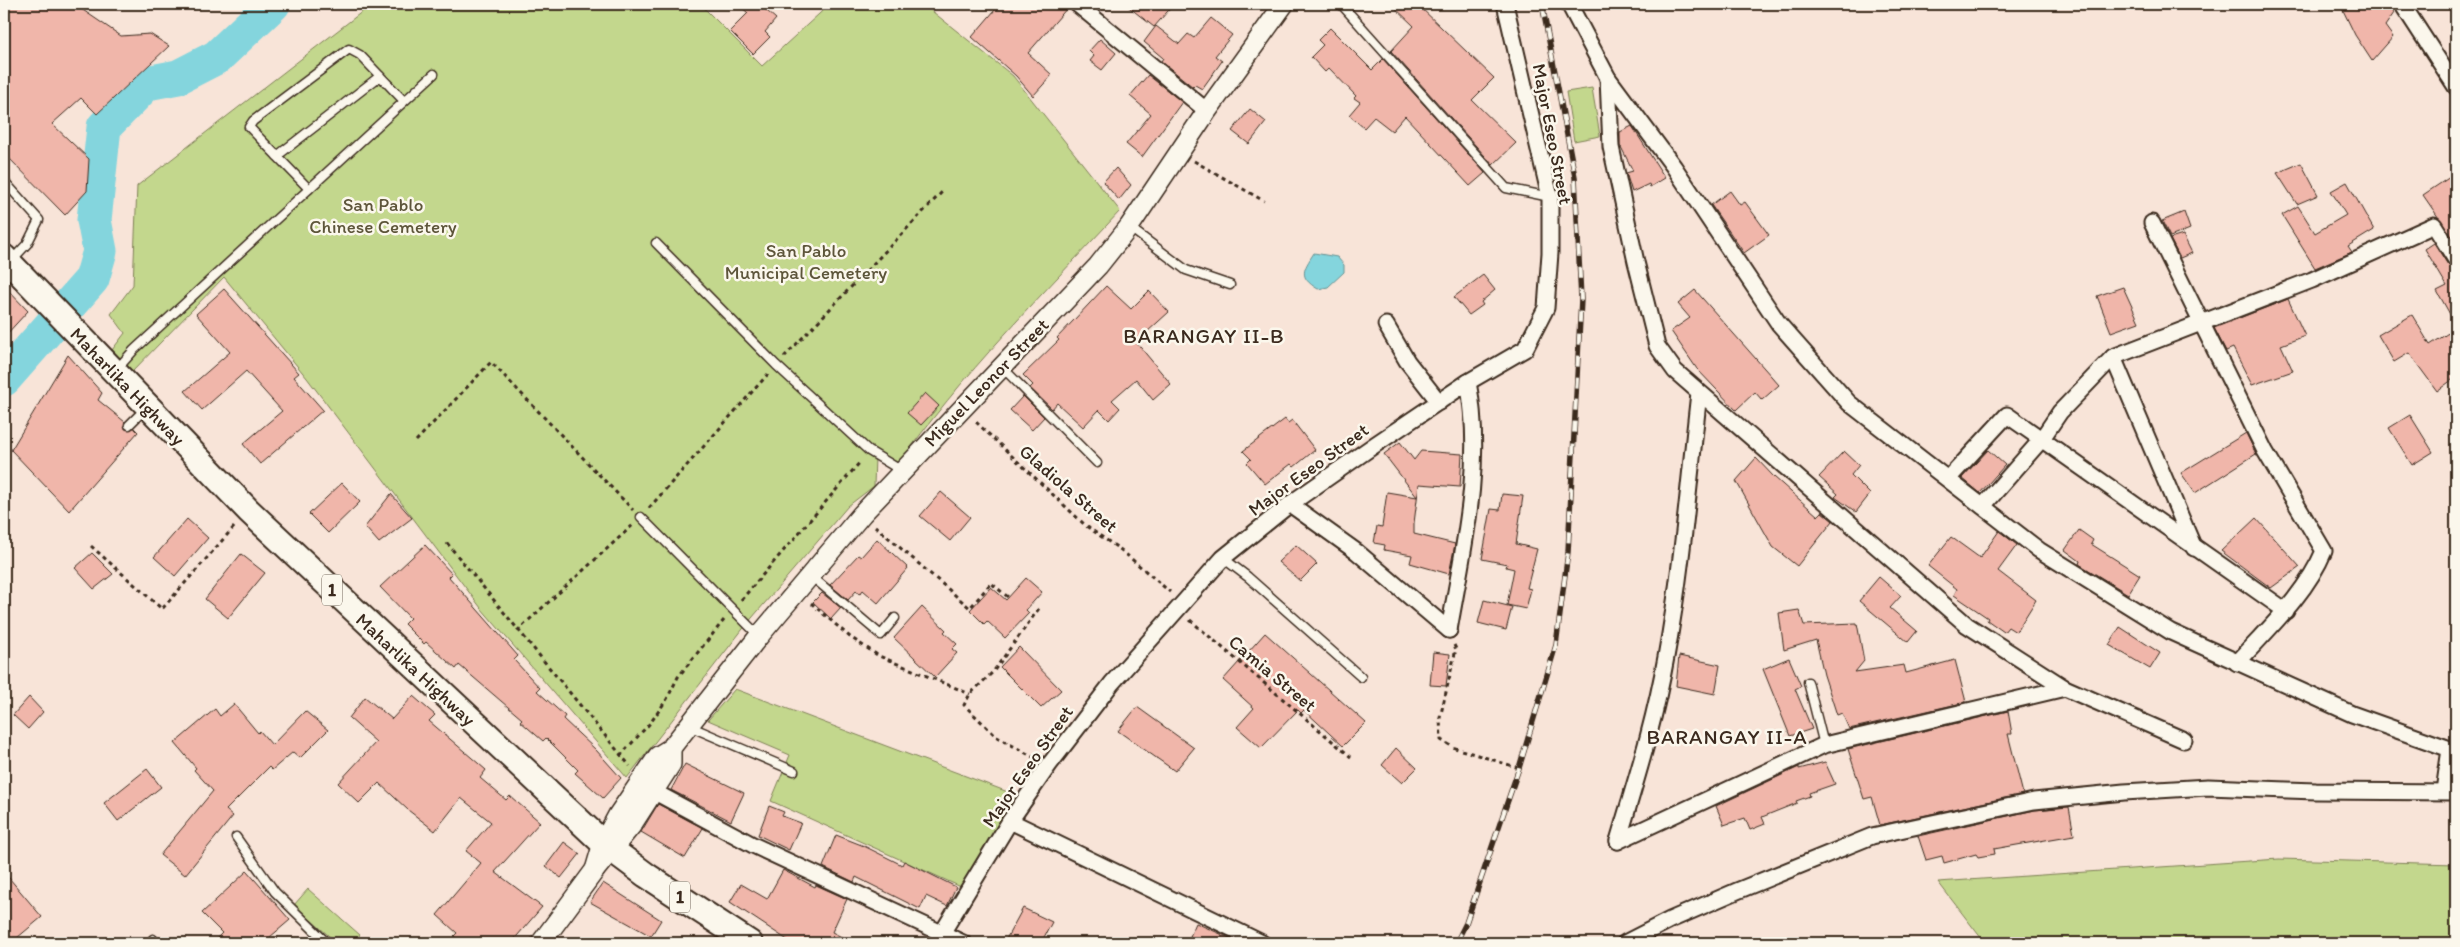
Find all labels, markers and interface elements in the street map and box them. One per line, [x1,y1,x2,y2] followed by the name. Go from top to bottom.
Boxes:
[1528,62,1577,207] street label: Major Eseo Street
[309,193,457,238] park label: San Pablo Chinese Cemetery
[725,239,887,284] park label: San Pablo Municipal Cemetery
[919,313,1054,451] street label: Miguel Leonor Street
[65,323,190,450] street label: Maharlika Highway
[1123,323,1285,348] district label: BARANGAY II-B
[1244,418,1373,521] street label: Major Eseo Street
[1015,439,1123,537] street label: Gladiola Street
[322,574,342,606] road number: 1
[351,608,480,731] street label: Maharlika Highway
[1224,630,1321,717] street label: Camia Street
[977,701,1078,832] street label: Major Eseo Street
[1646,724,1808,749] district label: BARANGAY II-A
[670,882,690,912] road number: 1

